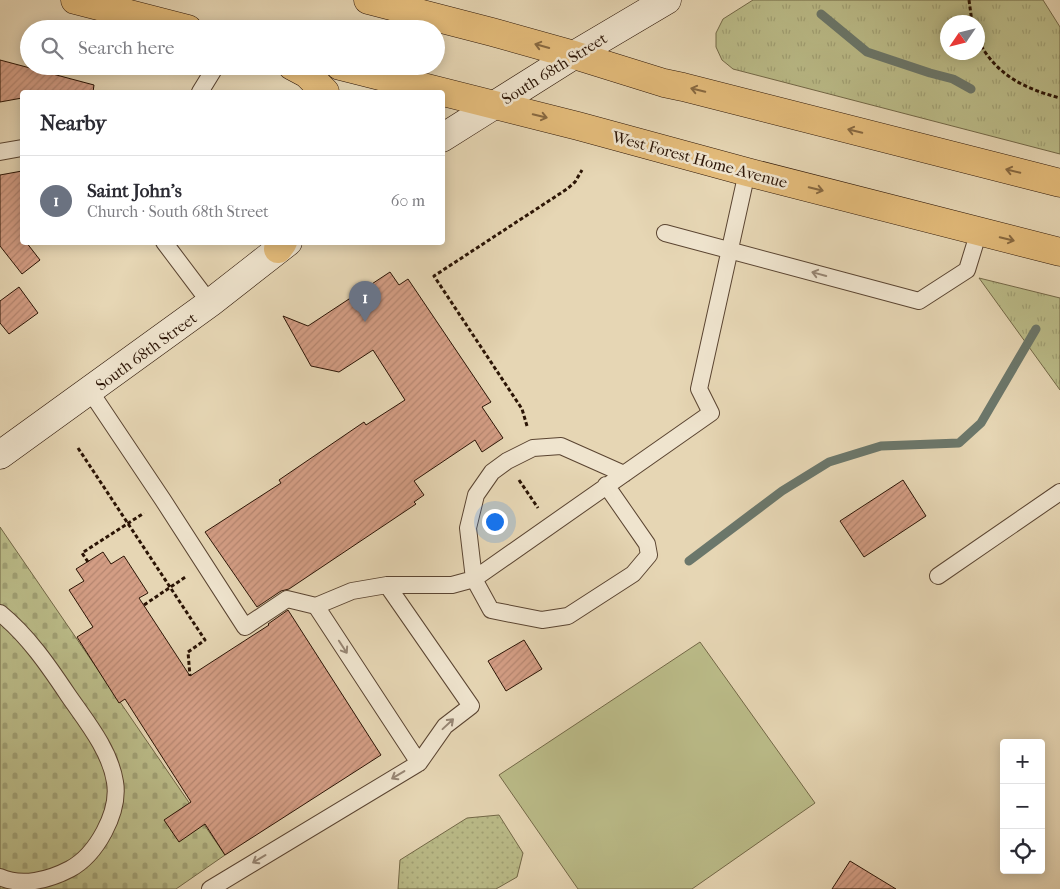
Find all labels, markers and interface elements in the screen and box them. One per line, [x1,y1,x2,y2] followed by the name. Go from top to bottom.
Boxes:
[940,15,985,60] north arrow
[20,20,445,75] search box
[498,28,611,108] street label: South 68th Street
[38,34,66,62] icon: search
[78,37,174,59] text: Search here
[534,41,550,50] one-way arrow
[690,85,706,95] one-way arrow
[40,111,106,135] text: Nearby
[532,112,548,121] one-way arrow
[848,125,864,135] one-way arrow
[609,127,790,192] street label: West Forest Home Avenue
[1005,165,1021,175] one-way arrow
[87,180,182,202] text: Saint John's
[807,185,823,195] one-way arrow
[53,191,59,210] text: 1
[391,191,425,210] text: 60 m
[87,202,269,221] text: Church · South 68th Street
[998,234,1014,244] one-way arrow
[812,269,828,279] one-way arrow
[349,281,381,322] pin: 1
[92,308,201,394] street label: South 68th Street
[482,509,508,535] your location
[338,639,348,653] one-way arrow
[442,718,455,730] one-way arrow
[1000,739,1045,874] map controls
[1000,739,1045,784] button: +
[392,770,406,780] one-way arrow
[1000,784,1045,829] button: −
[1000,829,1045,874] button: locate
[253,854,267,864] one-way arrow

